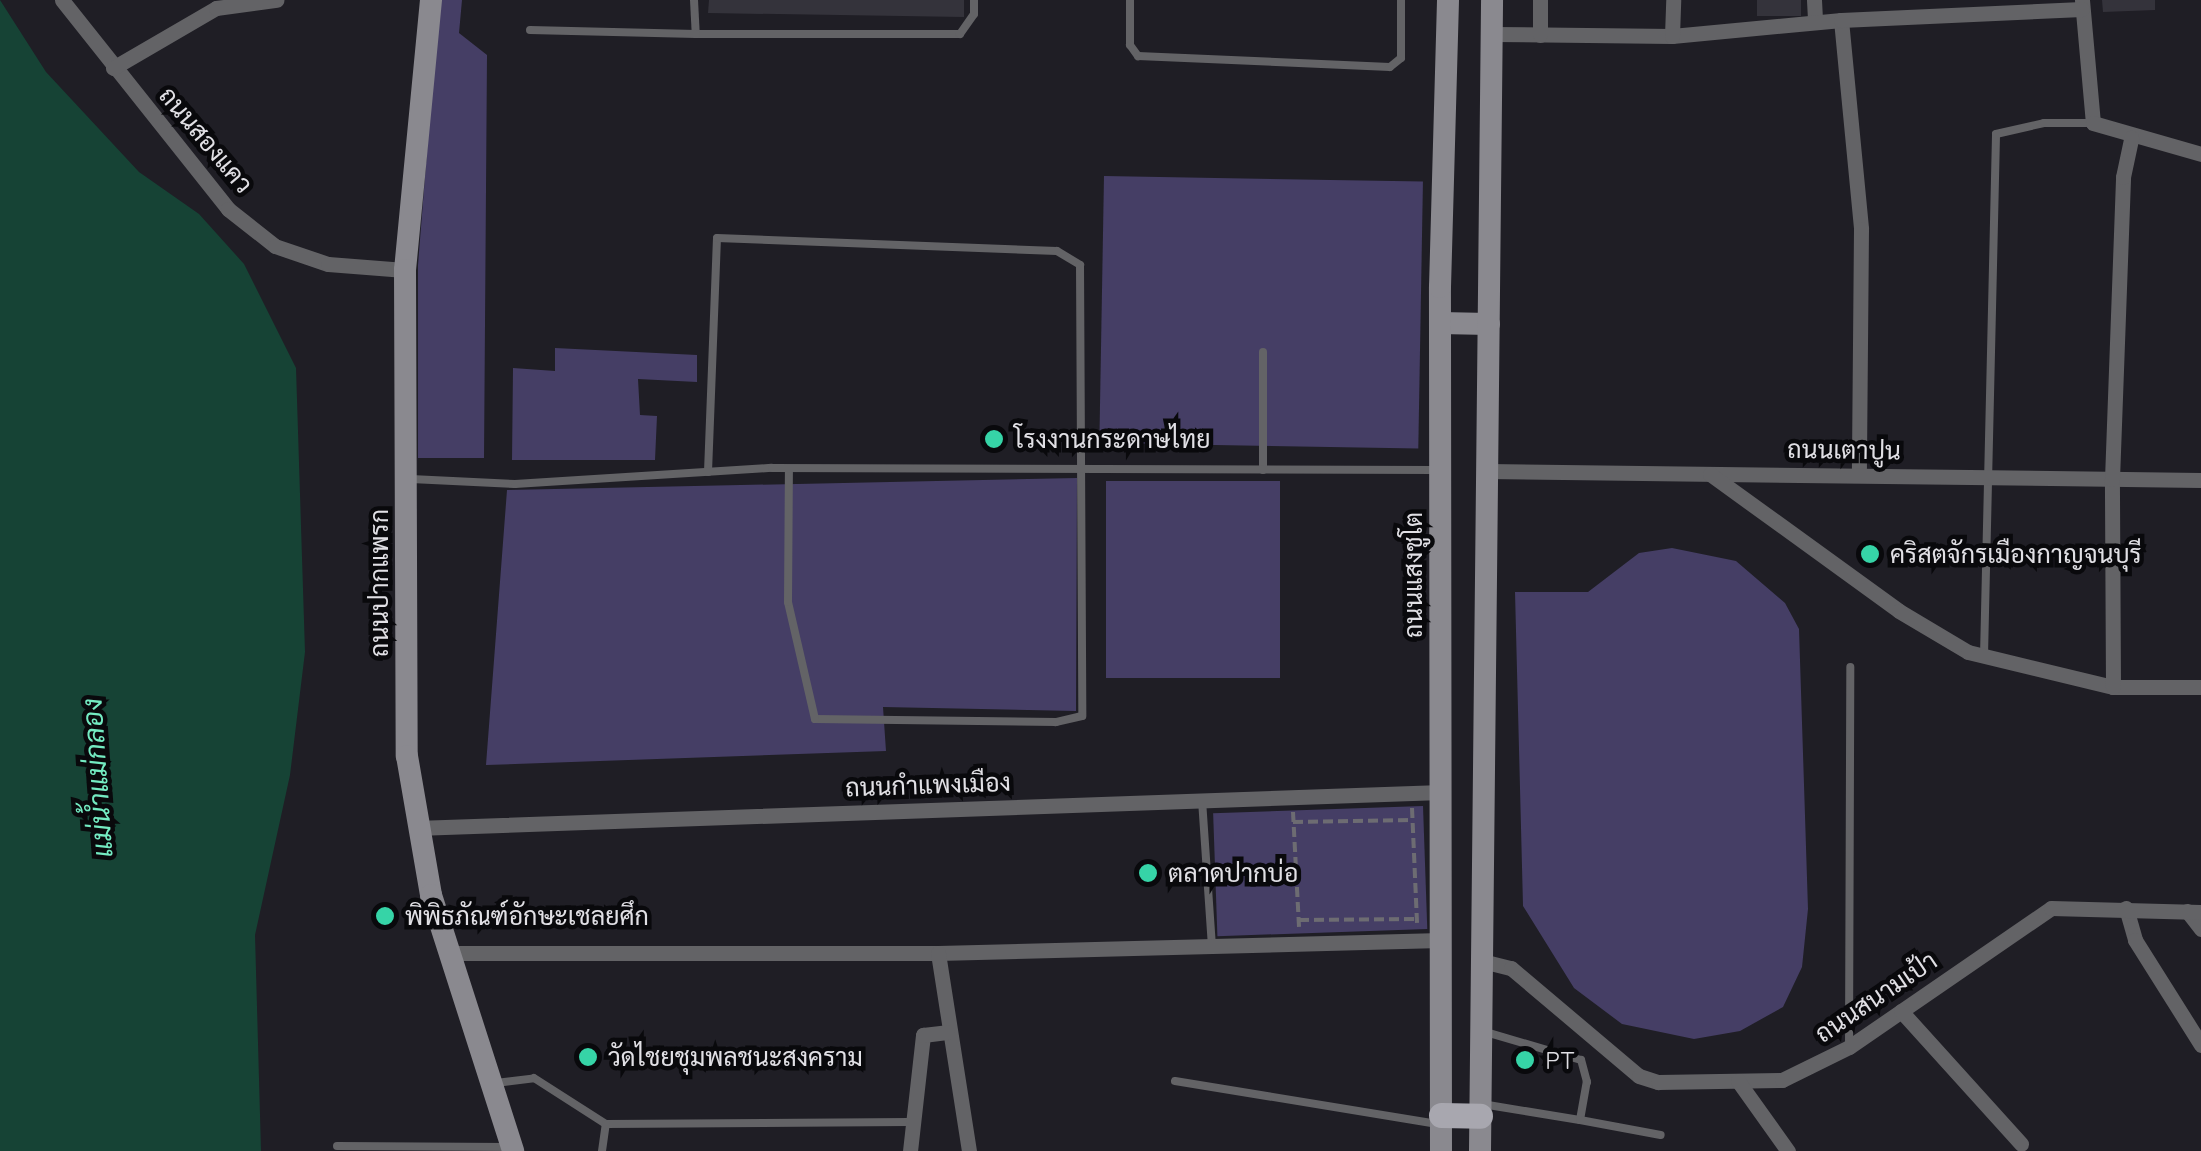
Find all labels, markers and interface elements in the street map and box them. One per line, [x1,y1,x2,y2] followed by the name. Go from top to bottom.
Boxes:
[153,81,259,199] street label: ถนนสองแคว
[1014,424,1210,454] place label: โรงงานกระดาษไทย
[983,428,1005,450] marker: โรงงานกระดาษไทย
[1787,434,1901,466] street label: ถนนเตาปูน
[364,509,394,657] street label: ถนนปากแพรก
[1398,512,1428,638] street label: ถนนแสงชูโต
[1890,539,2142,569] place label: คริสตจักรเมืองกาญจนบุรี
[1859,543,1881,565] marker: คริสตจักรเมืองกาญจนบุรี
[75,697,119,859] water label: แม่น้ำแม่กลอง
[845,767,1011,803] street label: ถนนกำแพงเมือง
[1168,858,1298,888] place label: ตลาดปากบ่อ
[1137,862,1159,884] marker: ตลาดปากบ่อ
[405,901,649,931] place label: พิพิธภัณฑ์อักษะเชลยศึก
[374,905,396,927] marker: พิพิธภัณฑ์อักษะเชลยศึก
[1809,945,1943,1049] street label: ถนนสนามเป้า
[608,1042,863,1072] place label: วัดไชยชุมพลชนะสงคราม
[1545,1045,1575,1075] place label: PT
[577,1046,599,1068] marker: วัดไชยชุมพลชนะสงคราม
[1514,1049,1536,1071] marker: PT

